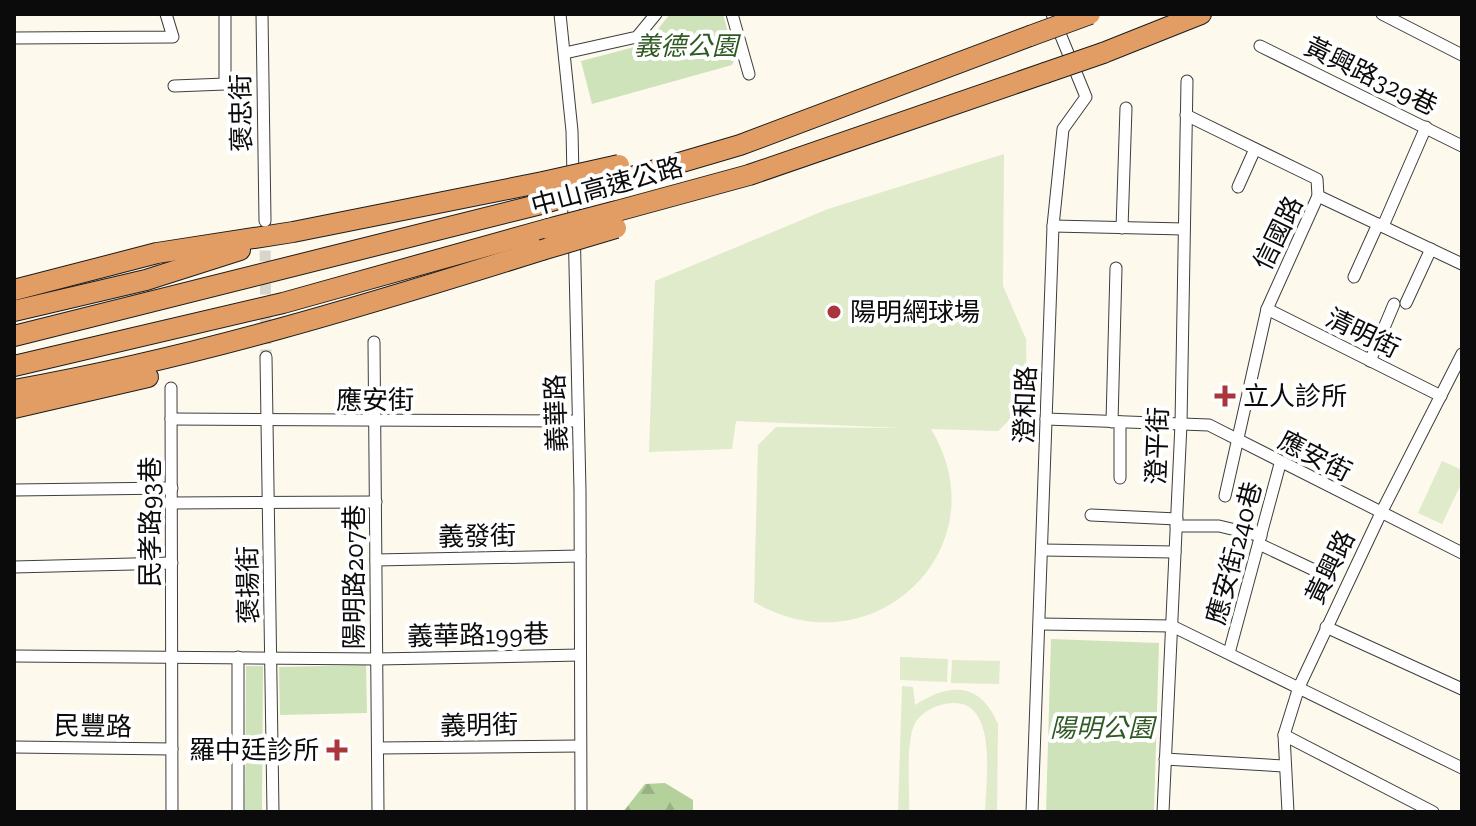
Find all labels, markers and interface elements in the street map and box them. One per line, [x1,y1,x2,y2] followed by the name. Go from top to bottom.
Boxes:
[634,30,742,62] park label: 義德公園
[1299,30,1443,122] street label: 黃興路329巷
[224,74,258,152] street label: 褒忠街
[528,150,686,222] street label: 中山高速公路
[1247,191,1309,275] street label: 信國路
[850,296,980,328] place label: 陽明網球場
[1321,302,1405,364] street label: 清明街
[825,303,843,321] marker: 陽明網球場
[1008,365,1042,445] street label: 澄和路
[539,373,573,453] street label: 義華路
[1243,380,1347,412] place label: 立人診所
[336,384,414,416] street label: 應安街
[1214,385,1236,407] marker: 立人診所
[1140,406,1174,486] street label: 澄平街
[1273,424,1357,488] street label: 應安街
[134,457,166,587] street label: 民孝路93巷
[1200,478,1268,628] street label: 應安街240巷
[338,505,370,649] street label: 陽明路207巷
[438,519,516,553] street label: 義發街
[1299,525,1361,609] street label: 黃興路
[231,546,265,624] street label: 褒揚街
[407,618,549,652] street label: 義華路199巷
[440,708,518,742] street label: 義明街
[54,709,132,743] street label: 民豐路
[1050,712,1158,744] park label: 陽明公園
[189,734,319,766] place label: 羅中廷診所
[326,739,348,761] marker: 羅中廷診所

